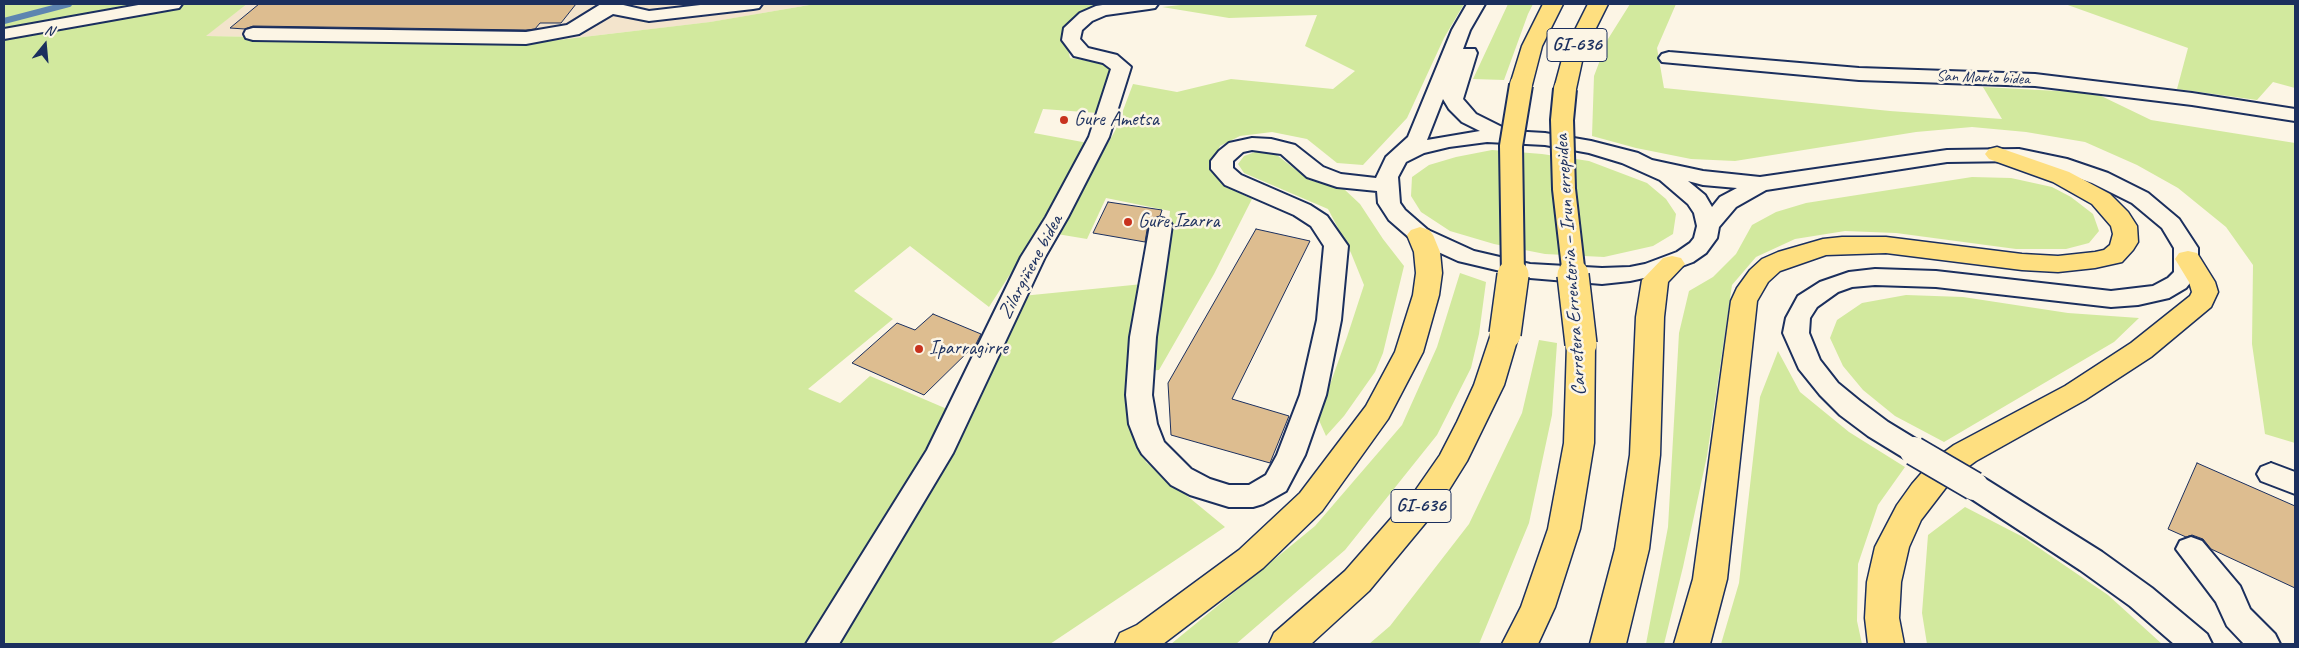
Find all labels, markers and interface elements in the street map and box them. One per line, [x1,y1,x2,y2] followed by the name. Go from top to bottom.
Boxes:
[20,20,70,70] north arrow
[43,21,56,40] text: N
[1547,28,1607,62] road number: GI-636
[1936,67,2030,89] street label: San Marko bidea
[1074,108,1159,132] place label: Gure Ametsa
[1058,114,1070,126] marker: Gure Ametsa
[1550,133,1592,397] street label: Carretera Errenteria – Irun errepidea
[1138,210,1220,234] place label: Gure Izarra
[994,211,1068,323] street label: Zilargiñene bidea
[1122,216,1134,228] marker: Gure Izarra
[929,337,1008,361] place label: Iparragirre
[913,343,925,355] marker: Iparragirre
[1391,490,1451,522] road number: GI-636

